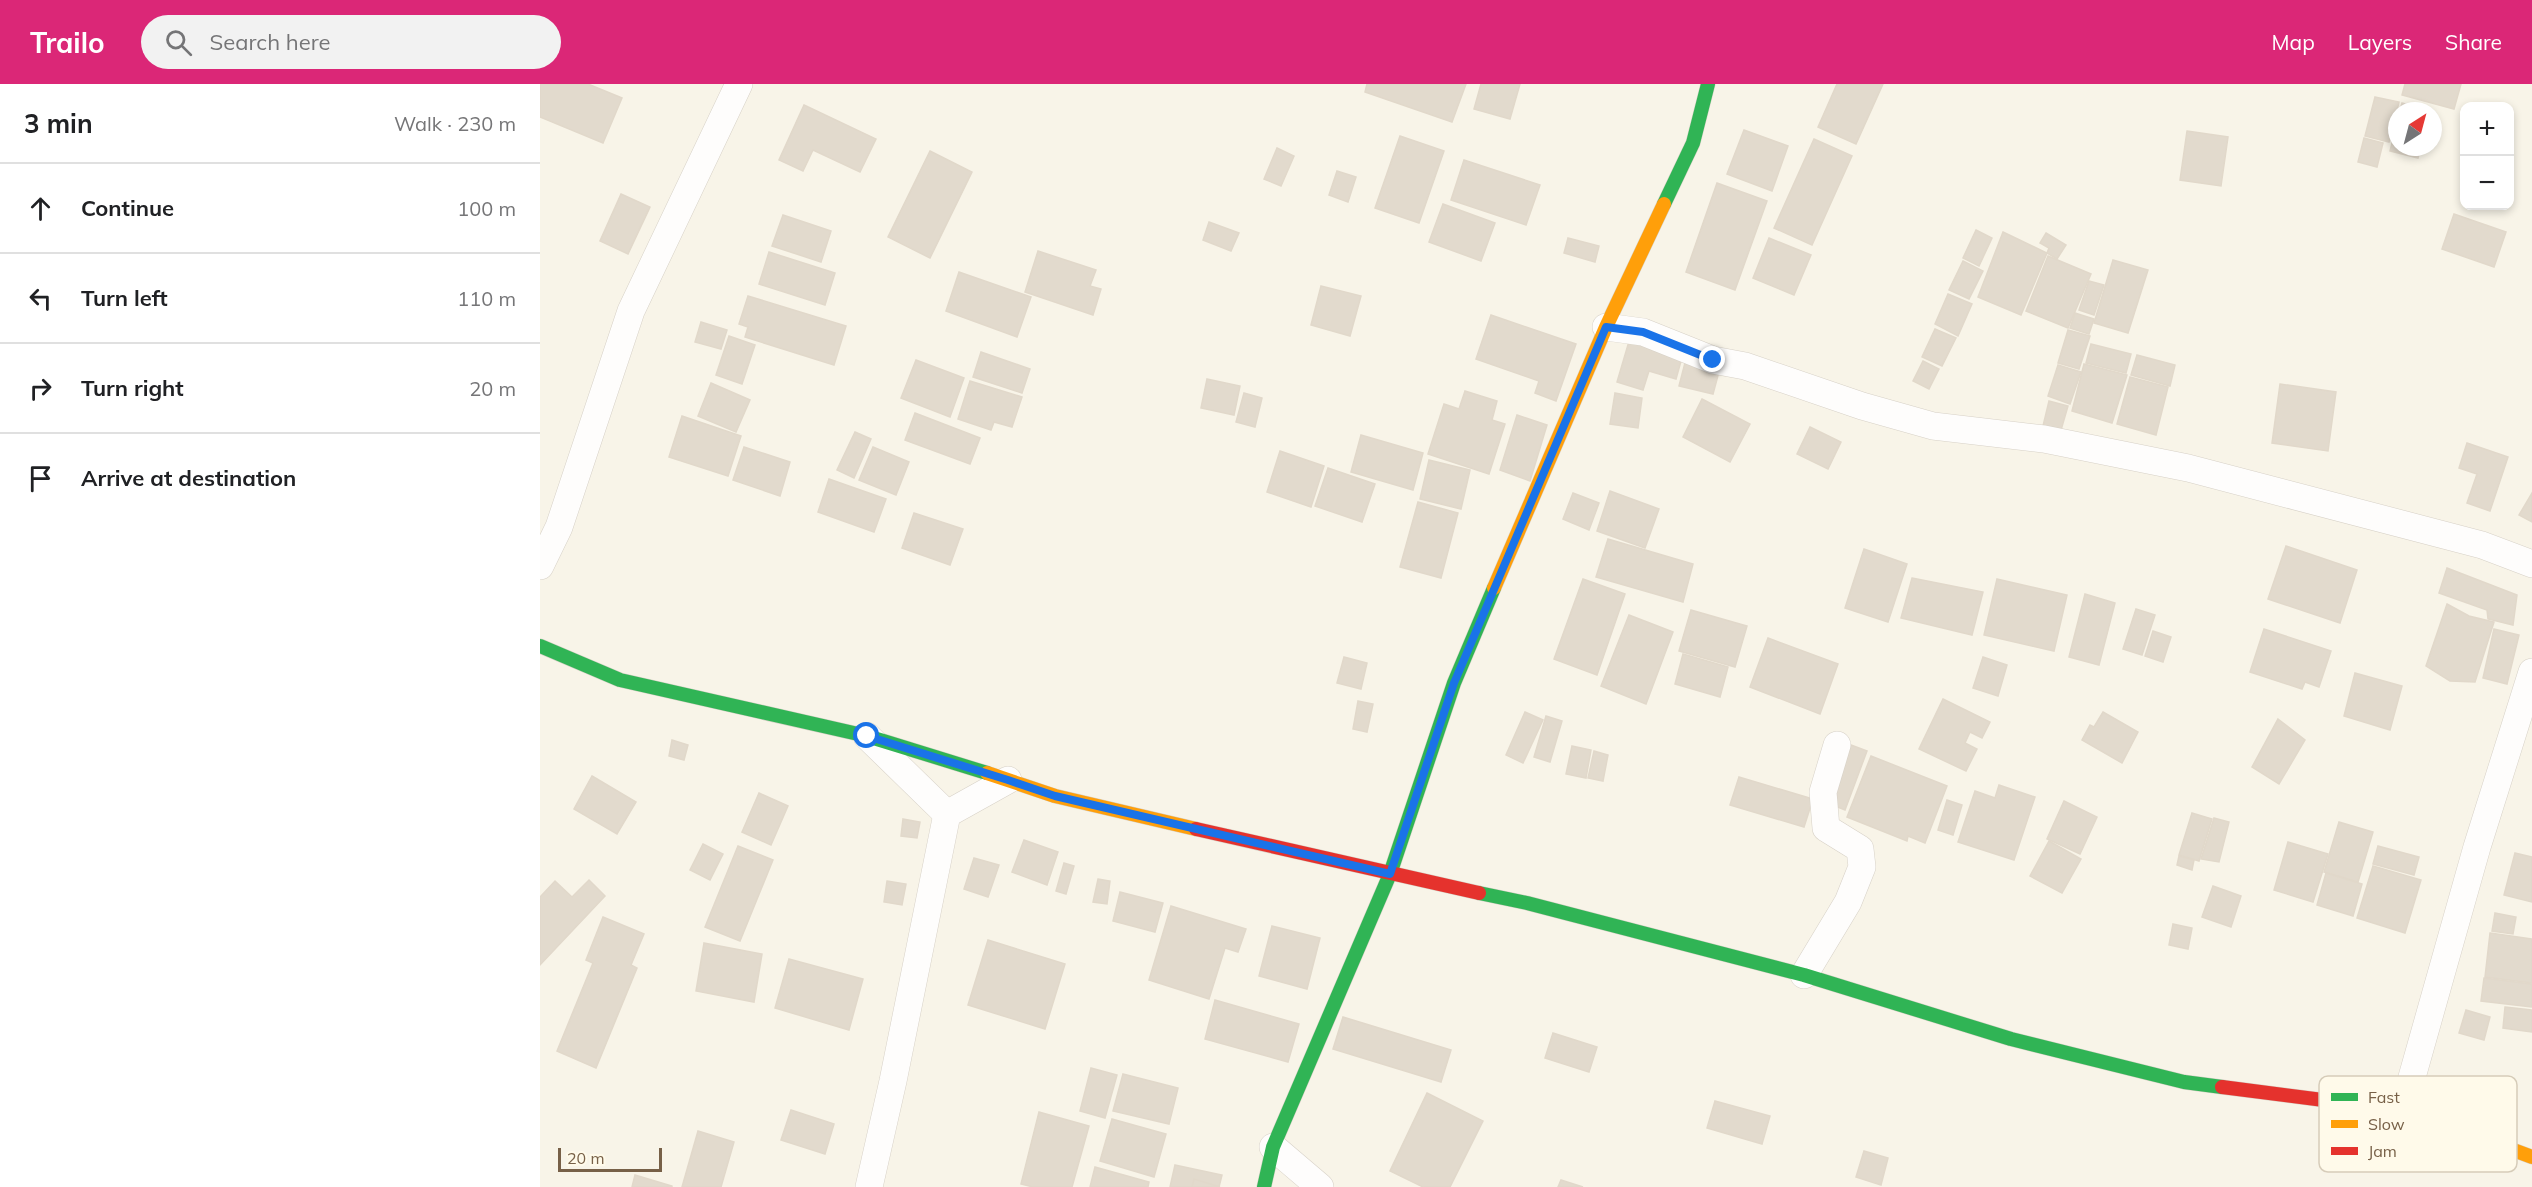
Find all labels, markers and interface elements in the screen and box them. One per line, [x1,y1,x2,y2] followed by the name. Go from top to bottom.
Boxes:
[141,15,561,69] search box
[30,25,105,60] text: Trailo
[162,26,195,59] icon: search
[210,28,331,56] text: Search here
[2272,29,2315,55] text: Map
[2348,29,2412,55] text: Layers
[2445,29,2502,55] text: Share
[2388,102,2442,156] north arrow
[2460,102,2514,210] map controls
[2460,102,2514,156] button: +
[24,107,93,140] text: 3 min
[394,111,516,136] text: Walk · 230 m
[2460,156,2514,210] button: −
[24,192,57,225] icon: ahead
[81,194,174,222] text: Continue
[457,196,516,221] text: 100 m
[24,282,57,315] icon: left
[81,284,168,312] text: Turn left
[457,286,516,311] text: 110 m
[1699,346,1725,372] route end
[24,372,57,405] icon: right
[81,374,184,402] text: Turn right
[469,376,516,401] text: 20 m
[24,462,57,495] icon: arrive
[81,464,296,492] text: Arrive at destination
[853,722,879,748] route start
[2319,1076,2517,1172] legend
[2368,1087,2400,1107] text: Fast
[2368,1114,2405,1134] text: Slow
[2368,1141,2397,1161] text: Jam
[558,1145,662,1172] scale bar
[567,1148,604,1168] text: 20 m

